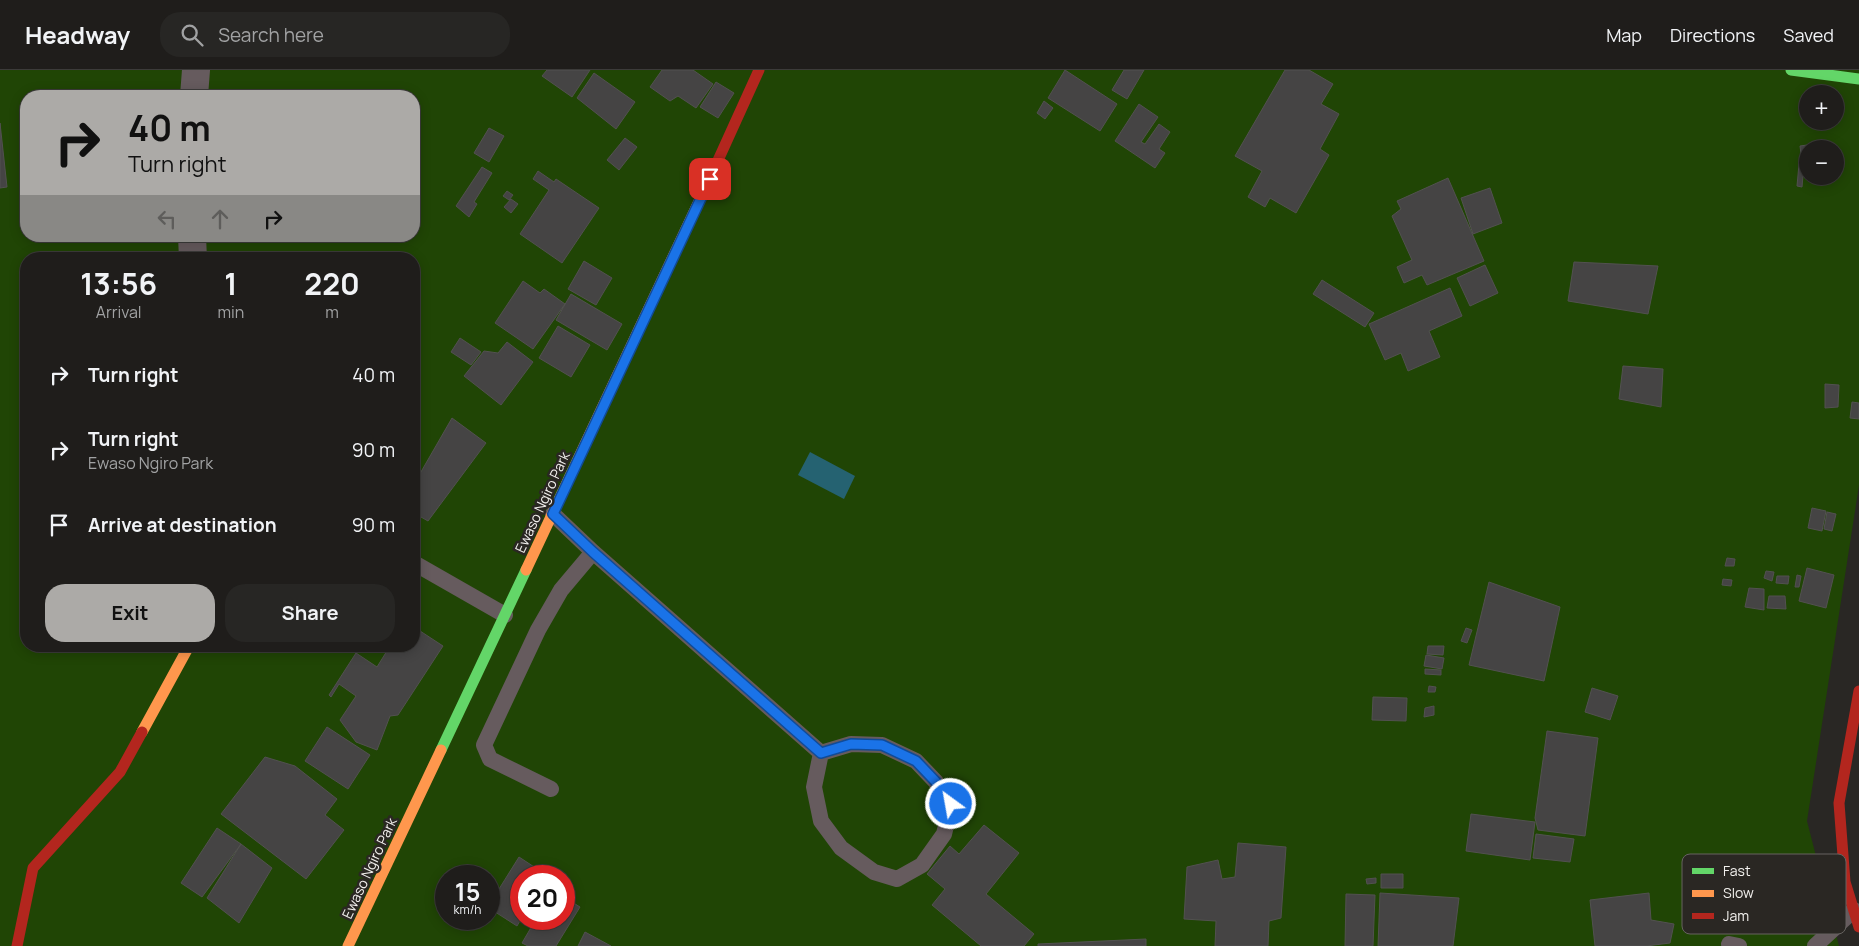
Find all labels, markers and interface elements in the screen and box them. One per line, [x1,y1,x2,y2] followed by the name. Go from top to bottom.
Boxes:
[160,12,510,57] search box
[25,18,130,51] text: Headway
[178,21,206,49] icon: search
[218,22,324,48] text: Search here
[1606,23,1642,47] text: Map
[1670,23,1755,47] text: Directions
[1783,23,1834,47] text: Saved
[1799,85,1844,185] map controls
[1799,85,1844,130] button: +
[128,104,211,152] text: 40 m
[45,110,110,175] icon: right
[1799,140,1844,185] button: −
[128,149,226,179] text: Turn right
[689,158,731,200] pin
[696,165,724,193] icon: arrive
[153,205,181,233] icon: left
[206,205,234,233] icon: ahead
[259,205,287,233] icon: right
[80,263,157,304] text: 13:56
[224,263,237,304] text: 1
[304,263,360,304] text: 220
[96,301,142,323] text: Arrival
[217,301,244,323] text: min
[325,301,339,323] text: m
[45,361,73,389] icon: right
[88,362,178,388] text: Turn right
[352,362,395,388] text: 40 m
[88,426,178,452] text: Turn right
[45,436,73,464] icon: right
[352,437,395,463] text: 90 m
[510,447,574,556] street label: Ewaso Ngiro Park
[88,452,213,474] text: Ewaso Ngiro Park
[45,511,73,539] icon: arrive
[88,512,277,538] text: Arrive at destination
[352,512,395,538] text: 90 m
[45,584,215,642] button: Exit
[225,584,395,642] button: Share
[924,777,976,829] position arrow
[337,813,401,922] street label: Ewaso Ngiro Park
[1682,854,1846,934] legend
[1723,861,1751,880] text: Fast
[510,865,575,930] speed limit sign: 20
[455,874,480,909] text: 15
[1723,883,1754,902] text: Slow
[454,901,481,918] text: km/h
[1723,906,1749,925] text: Jam

